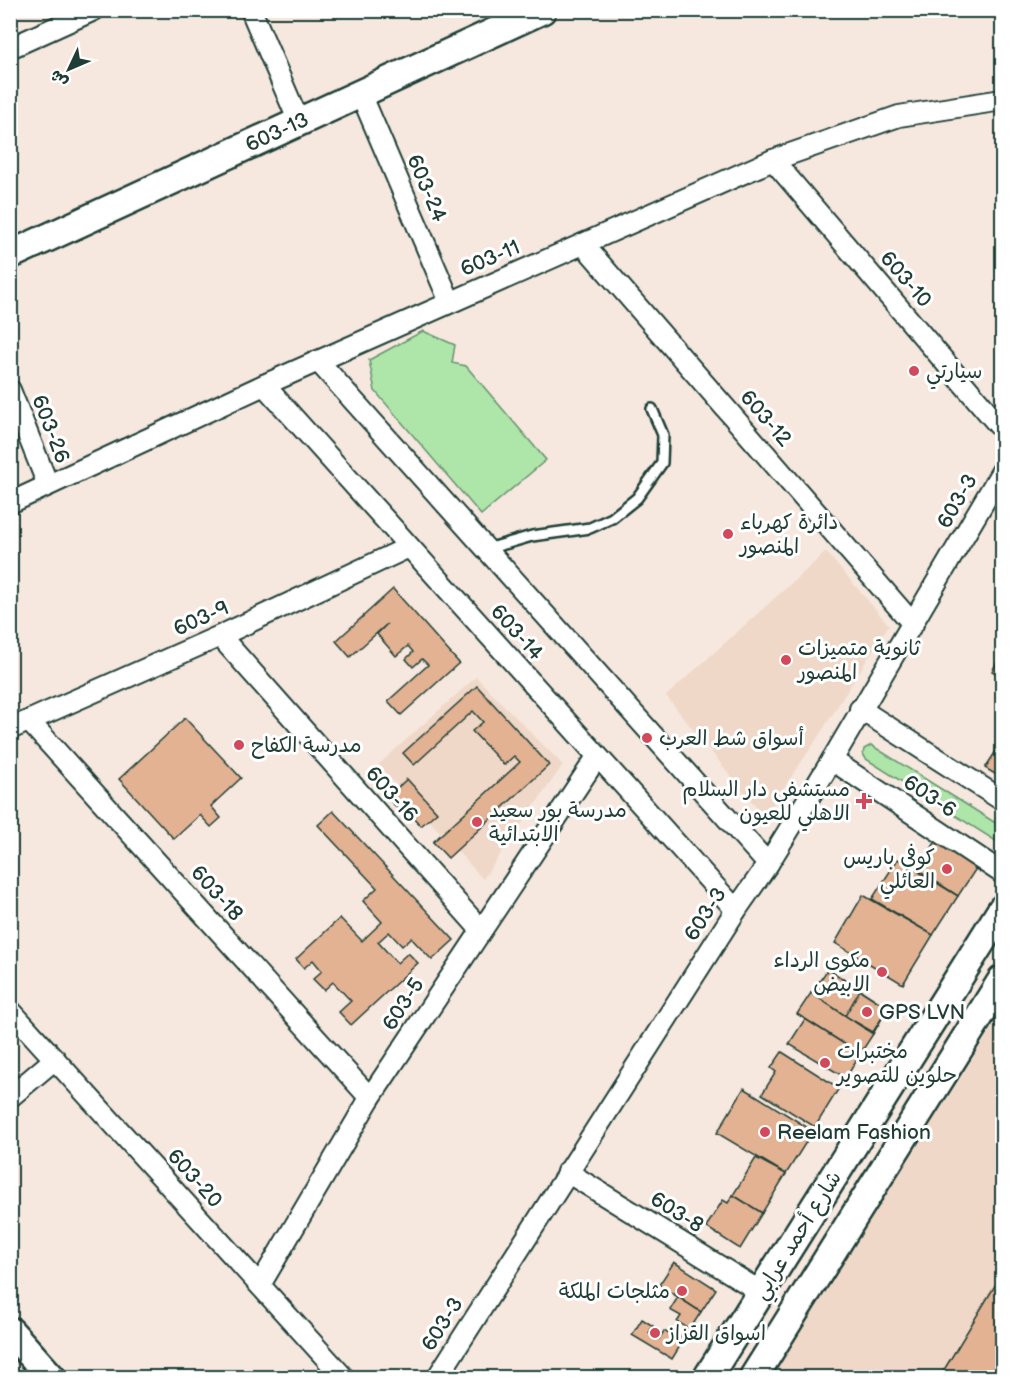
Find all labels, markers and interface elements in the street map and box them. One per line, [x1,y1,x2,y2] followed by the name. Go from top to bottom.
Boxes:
[39,39,99,99] north arrow
[46,65,72,91] text: ش
[242,107,313,158] street label: 603-13
[401,151,452,226] street label: 603-24
[457,235,524,282] street label: 603-11
[874,246,937,313] street label: 603-10
[926,359,983,390] place label: سيارتي
[907,364,921,378] marker: سيارتي
[734,385,797,452] street label: 603-12
[26,392,75,467] street label: 603-26
[932,470,983,533] street label: 603-3
[738,510,838,559] place label: دائرة كهرباء المنصور
[721,527,735,541] marker: دائرة كهرباء المنصور
[170,595,233,642] street label: 603-9
[485,599,548,666] street label: 603-14
[796,636,921,685] place label: ثانوية متميزات المنصور
[779,653,793,667] marker: ثانوية متميزات المنصور
[659,726,804,751] place label: أسواق شط العرب
[640,731,654,745] marker: أسواق شط العرب
[251,733,362,759] place label: مدرسة الكفاح
[232,738,246,752] marker: مدرسة الكفاح
[360,761,423,828] street label: 603-16
[898,770,961,823] street label: 603-6
[682,777,850,832] place label: مستشفى دار السلام الاهلي للعيون
[855,792,873,810] marker: مستشفى دار السلام الاهلي للعيون
[489,798,627,847] place label: مدرسة بور سعيد الابتدائية
[470,815,484,829] marker: مدرسة بور سعيد الابتدائية
[843,843,935,900] place label: كوفي باريس العائلي
[185,860,248,926] street label: 603-18
[940,862,954,876] marker: كوفي باريس العائلي
[679,883,732,946] street label: 603-3
[774,948,870,997] place label: مكوى الرداء الابيض
[875,965,889,979] marker: مكوى الرداء الابيض
[377,973,430,1035] street label: 603-5
[879,1000,965,1025] place label: GPS LVN
[860,1005,874,1019] marker: GPS LVN
[835,1039,957,1089] place label: مختبرات حلوين للتصوير
[818,1056,832,1070] marker: مختبرات حلوين للتصوير
[777,1120,931,1145] place label: Reelam Fashion
[758,1125,772,1139] marker: Reelam Fashion
[162,1144,228,1213] street label: 603-20
[748,1166,852,1307] street label: شارع أحمد عرابي
[646,1186,708,1238] street label: 603-8
[559,1279,670,1304] place label: مثلجات الملكة
[675,1284,689,1298] marker: مثلجات الملكة
[416,1293,469,1356] street label: 603-3
[665,1321,766,1346] place label: اسواق القزاز
[648,1326,662,1340] marker: اسواق القزاز

